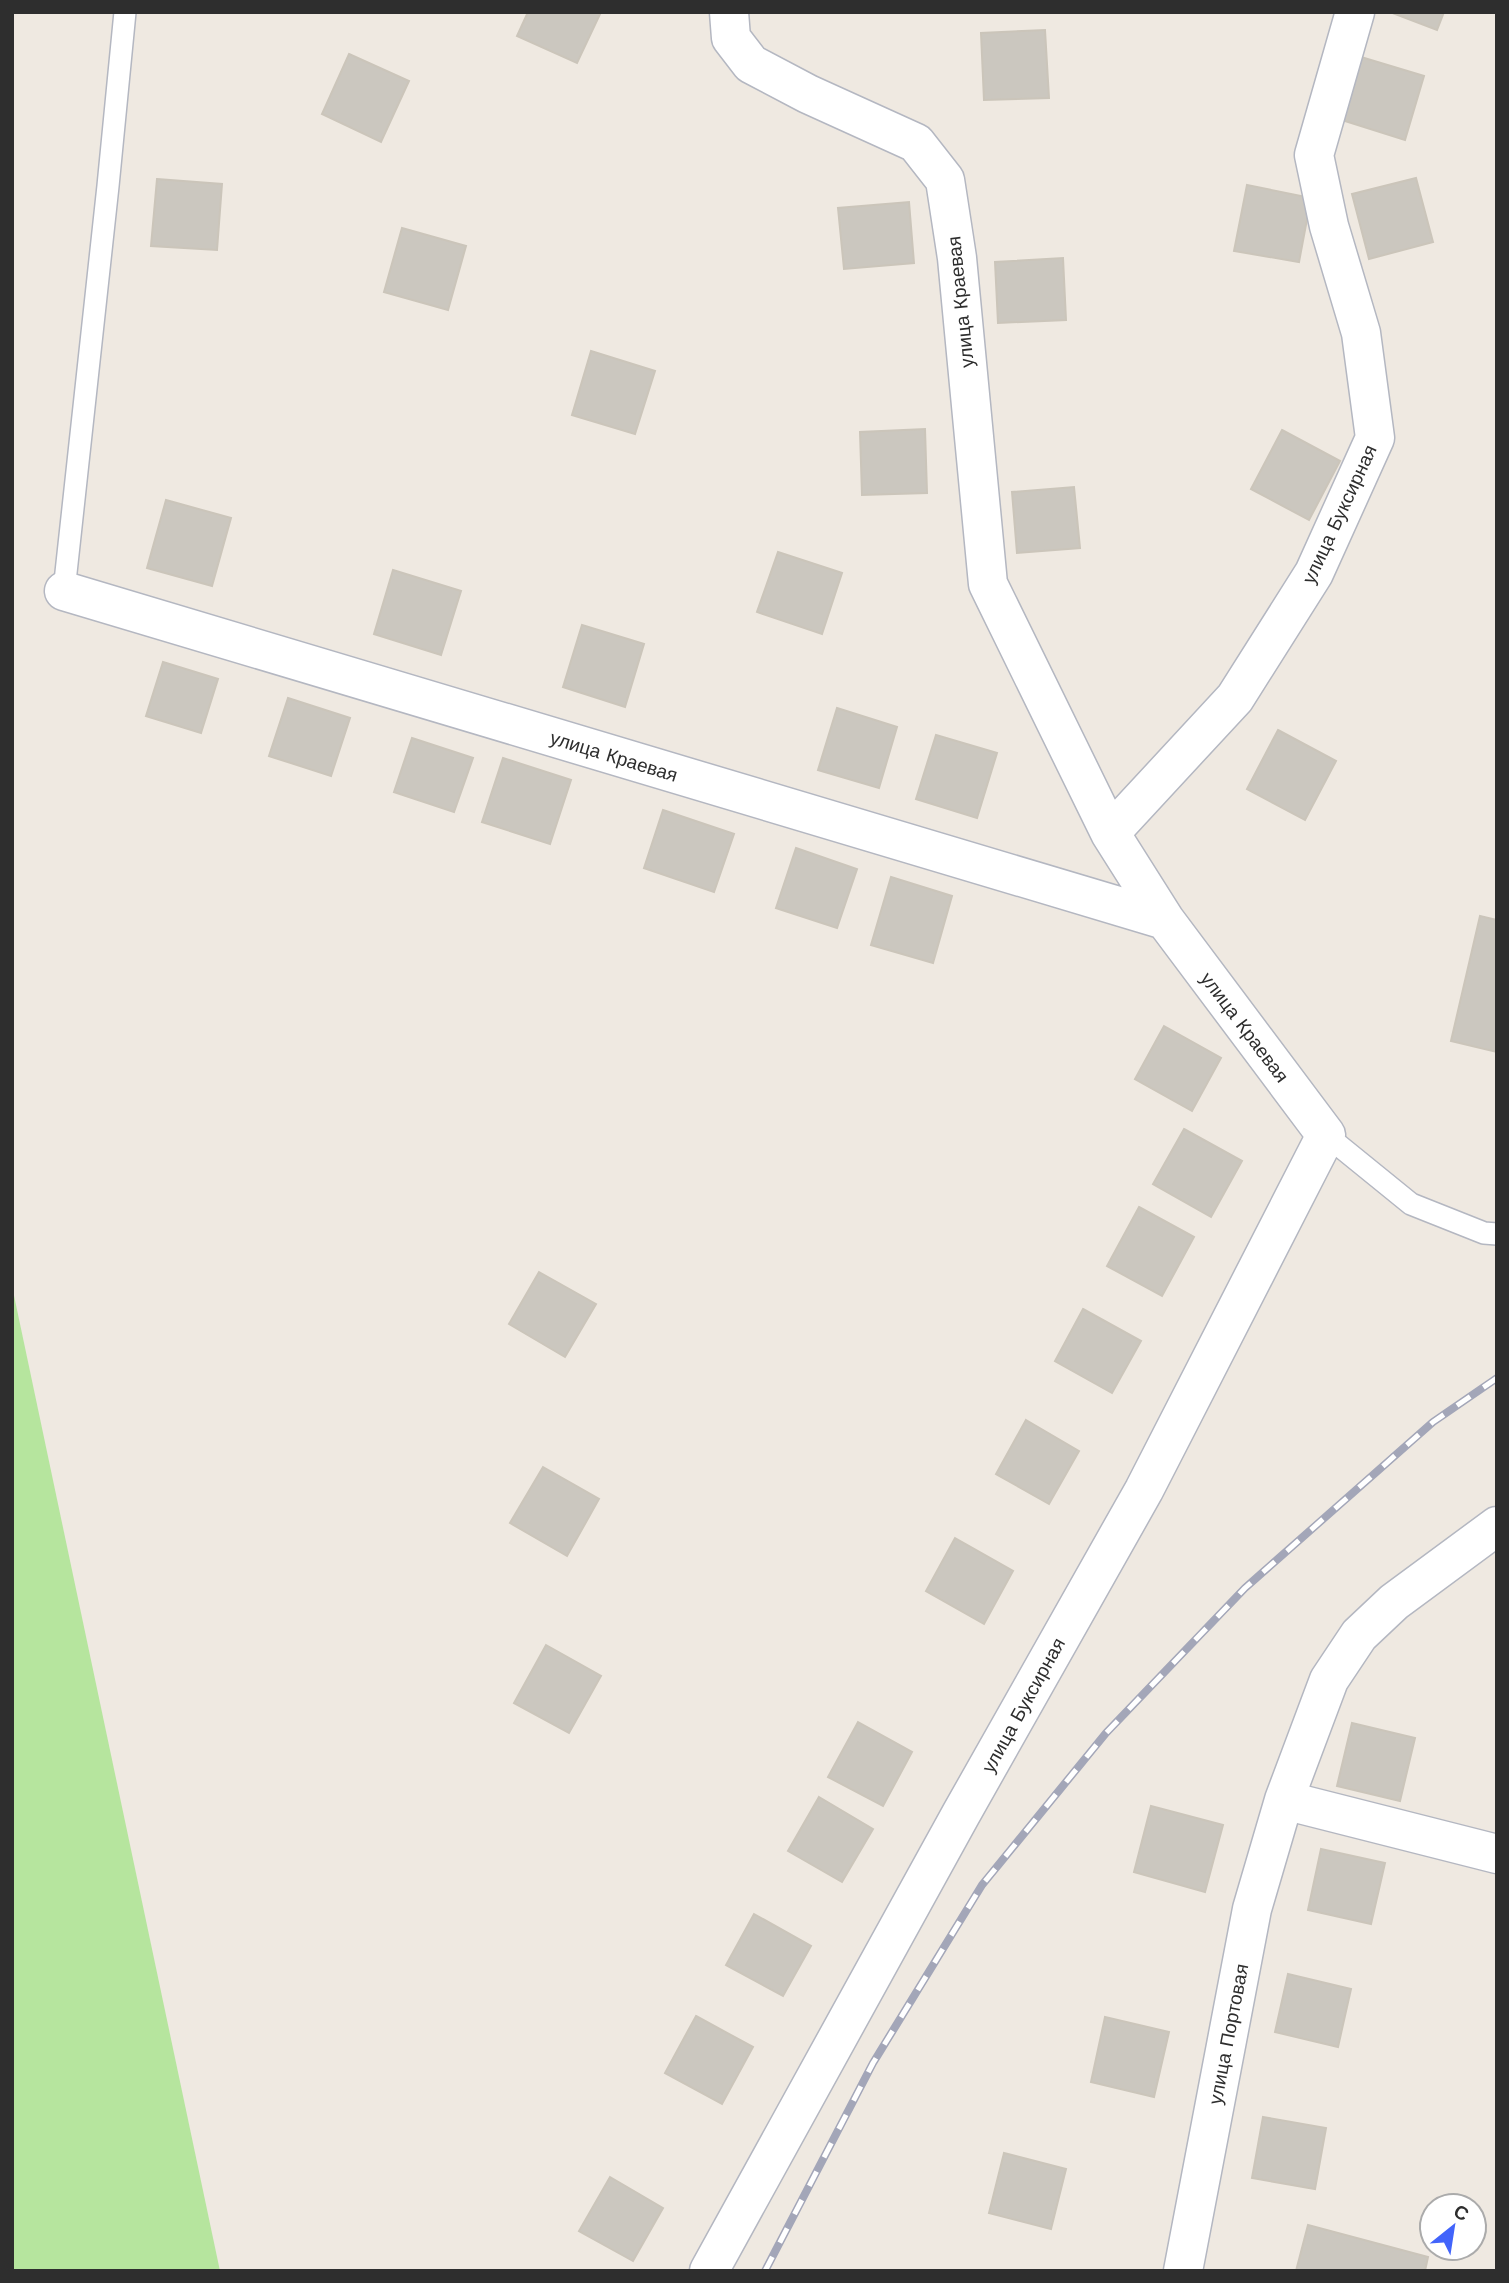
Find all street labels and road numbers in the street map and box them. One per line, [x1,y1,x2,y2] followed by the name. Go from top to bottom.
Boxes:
[942,235,979,369] street label: улица Краевая
[1297,441,1382,587] street label: улица Буксирная
[547,726,680,787] street label: улица Краевая
[1196,968,1294,1087] street label: улица Краевая
[977,1634,1070,1777] street label: улица Буксирная
[1204,1962,1253,2106] street label: улица Портовая

